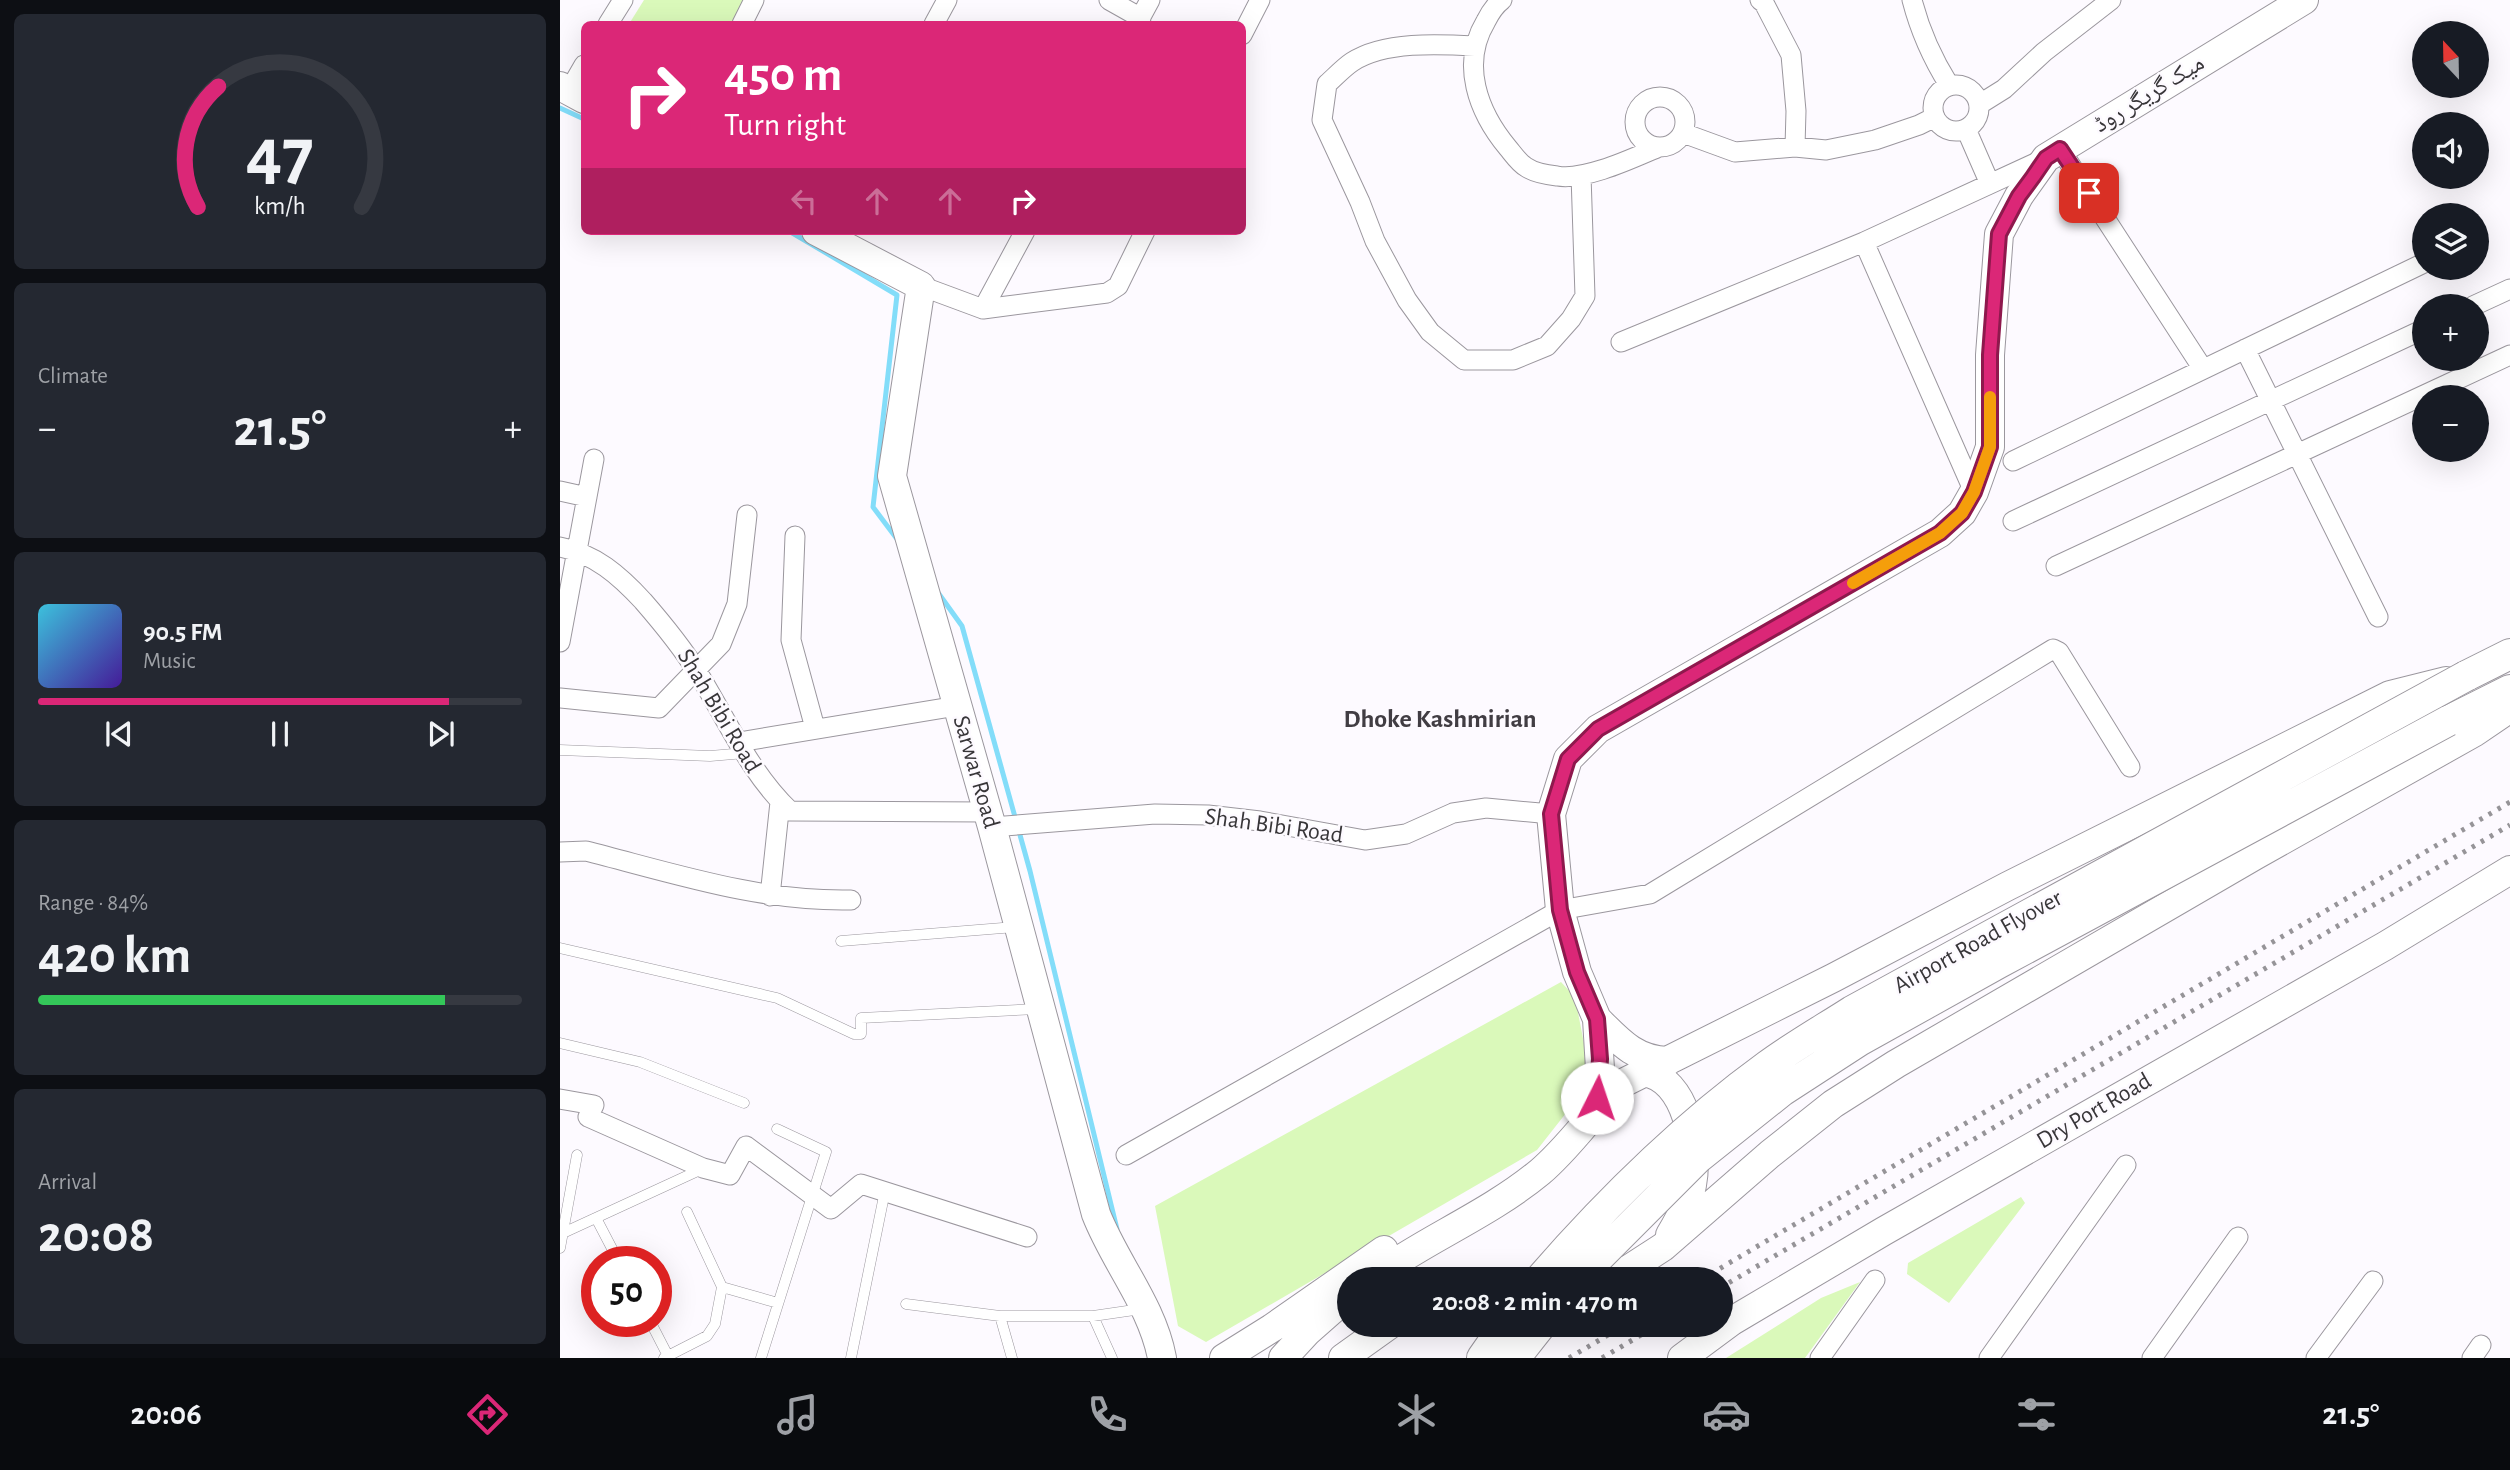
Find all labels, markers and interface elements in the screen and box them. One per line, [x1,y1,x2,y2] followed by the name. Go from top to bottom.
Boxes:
[2412,21,2488,98] north arrow
[2412,21,2489,462] map controls
[609,49,700,140] icon: right
[724,51,842,100] text: 450 m
[2090,51,2209,138] street label: میک گریگر روڈ
[724,109,846,141] text: Turn right
[2412,112,2489,189] button: sound
[246,120,314,193] text: 47
[2059,163,2119,223] pin
[2070,174,2108,212] icon: arrive
[785,182,823,220] icon: left
[858,182,896,220] icon: ahead
[931,182,969,220] icon: ahead
[1004,182,1042,220] icon: right
[254,194,306,219] text: km/h
[2412,203,2489,280] button: layers
[2412,294,2489,371] button: +
[38,365,108,388] text: Climate
[2412,385,2489,462] button: −
[234,403,326,455] text: 21.5°
[38,410,56,448] text: −
[504,410,522,448] text: +
[143,619,223,645] text: 90.5 FM
[673,645,765,777] street label: Shah Bibi Road
[143,650,195,673] text: Music
[1343,706,1537,732] district label: Dhoke Kashmirian
[949,713,1003,831] street label: Sarwar Road
[100,715,138,753] icon: previous
[261,715,299,753] icon: pause
[422,715,460,753] icon: next
[1203,804,1345,848] street label: Shah Bibi Road
[1890,886,2066,998] street label: Airport Road Flyover
[38,892,148,915] text: Range · 84%
[38,930,191,982] text: 420 km
[1560,1061,1634,1135] position arrow
[2033,1069,2155,1153] street label: Dry Port Road
[38,1171,97,1194] text: Arrival
[38,1209,154,1261] text: 20:08
[581,1246,672,1337] speed limit sign: 50
[1432,1289,1638,1315] text: 20:08 · 2 min · 470 m
[463,1390,512,1439] icon: directions
[773,1390,822,1439] icon: music
[1083,1390,1132,1439] icon: phone
[1392,1390,1441,1439] icon: climate
[1702,1390,1751,1439] icon: car
[2012,1390,2061,1439] icon: filters
[130,1398,202,1430] text: 20:06
[2322,1398,2379,1430] text: 21.5°

